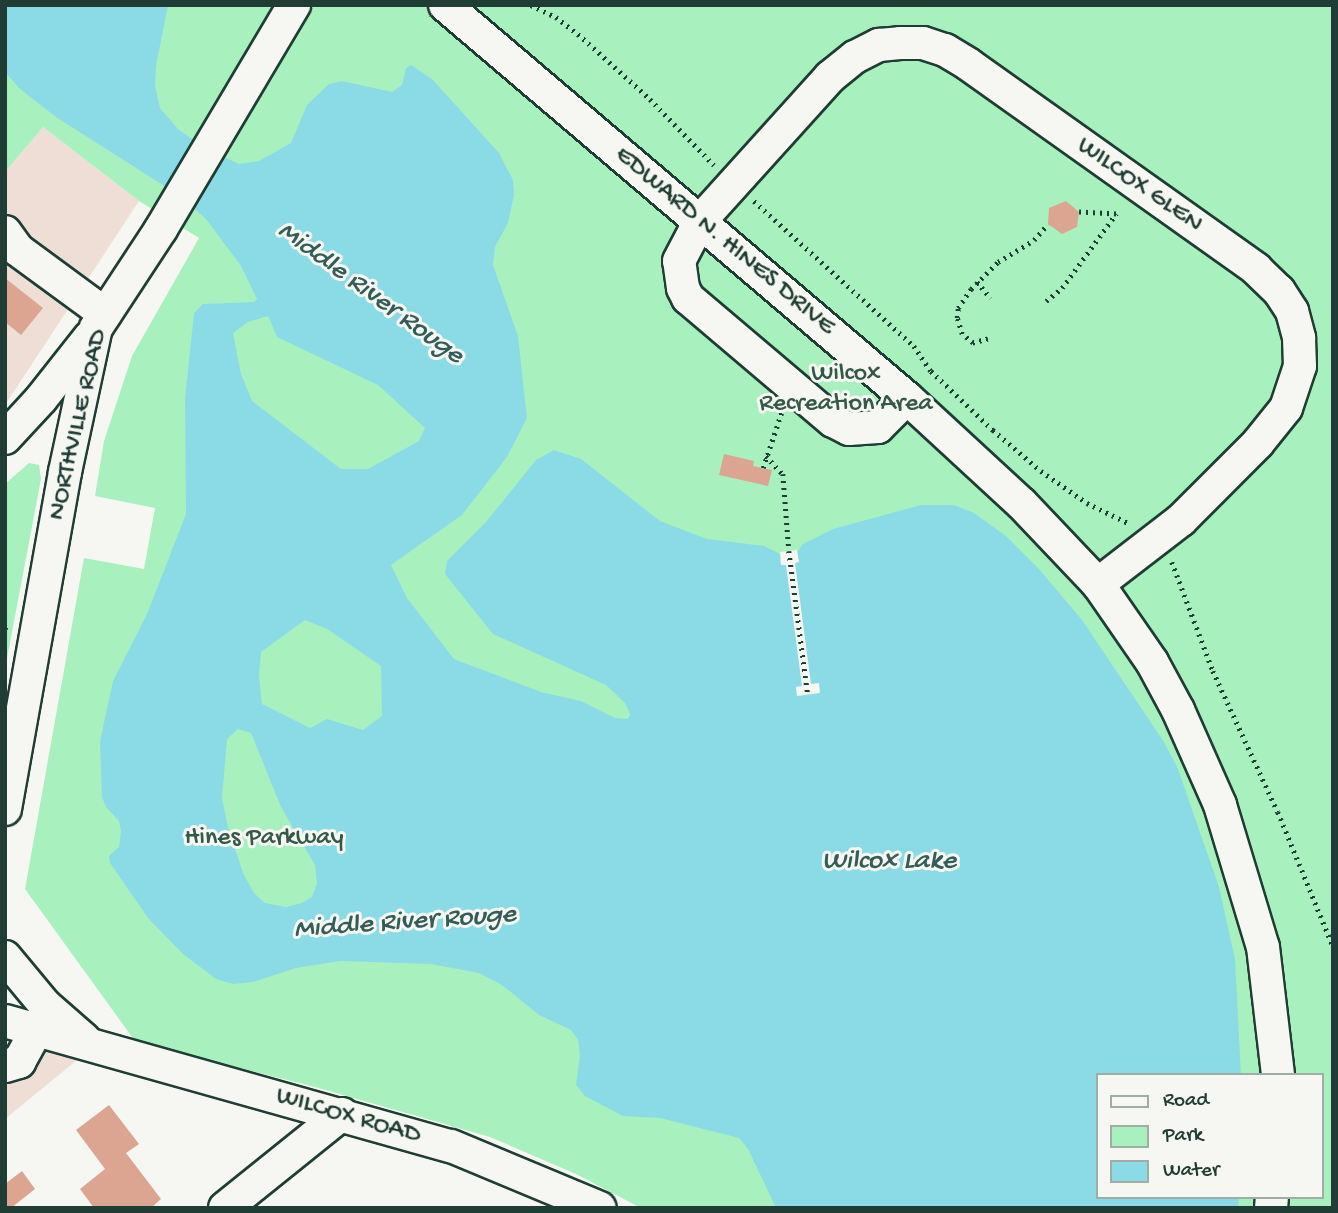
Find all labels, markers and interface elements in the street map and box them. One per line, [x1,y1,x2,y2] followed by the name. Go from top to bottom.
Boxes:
[1070,131,1208,241] street label: WILCOX GLEN
[607,141,841,343] street label: EDWARD N. HINES DRIVE
[270,215,470,373] water label: Middle River Rouge
[42,327,116,523] street label: NORTHVILLE ROAD
[759,359,933,420] park label: Wilcox Recreation Area
[185,823,343,855] park label: Hines Parkway
[822,845,956,879] water label: Wilcox Lake
[293,898,517,948] water label: Middle River Rouge
[1096,1073,1324,1199] legend
[272,1081,424,1153] street label: WILCOX ROAD
[1163,1089,1209,1114] text: Road
[1163,1124,1203,1149] text: Park
[1163,1159,1219,1184] text: Water

